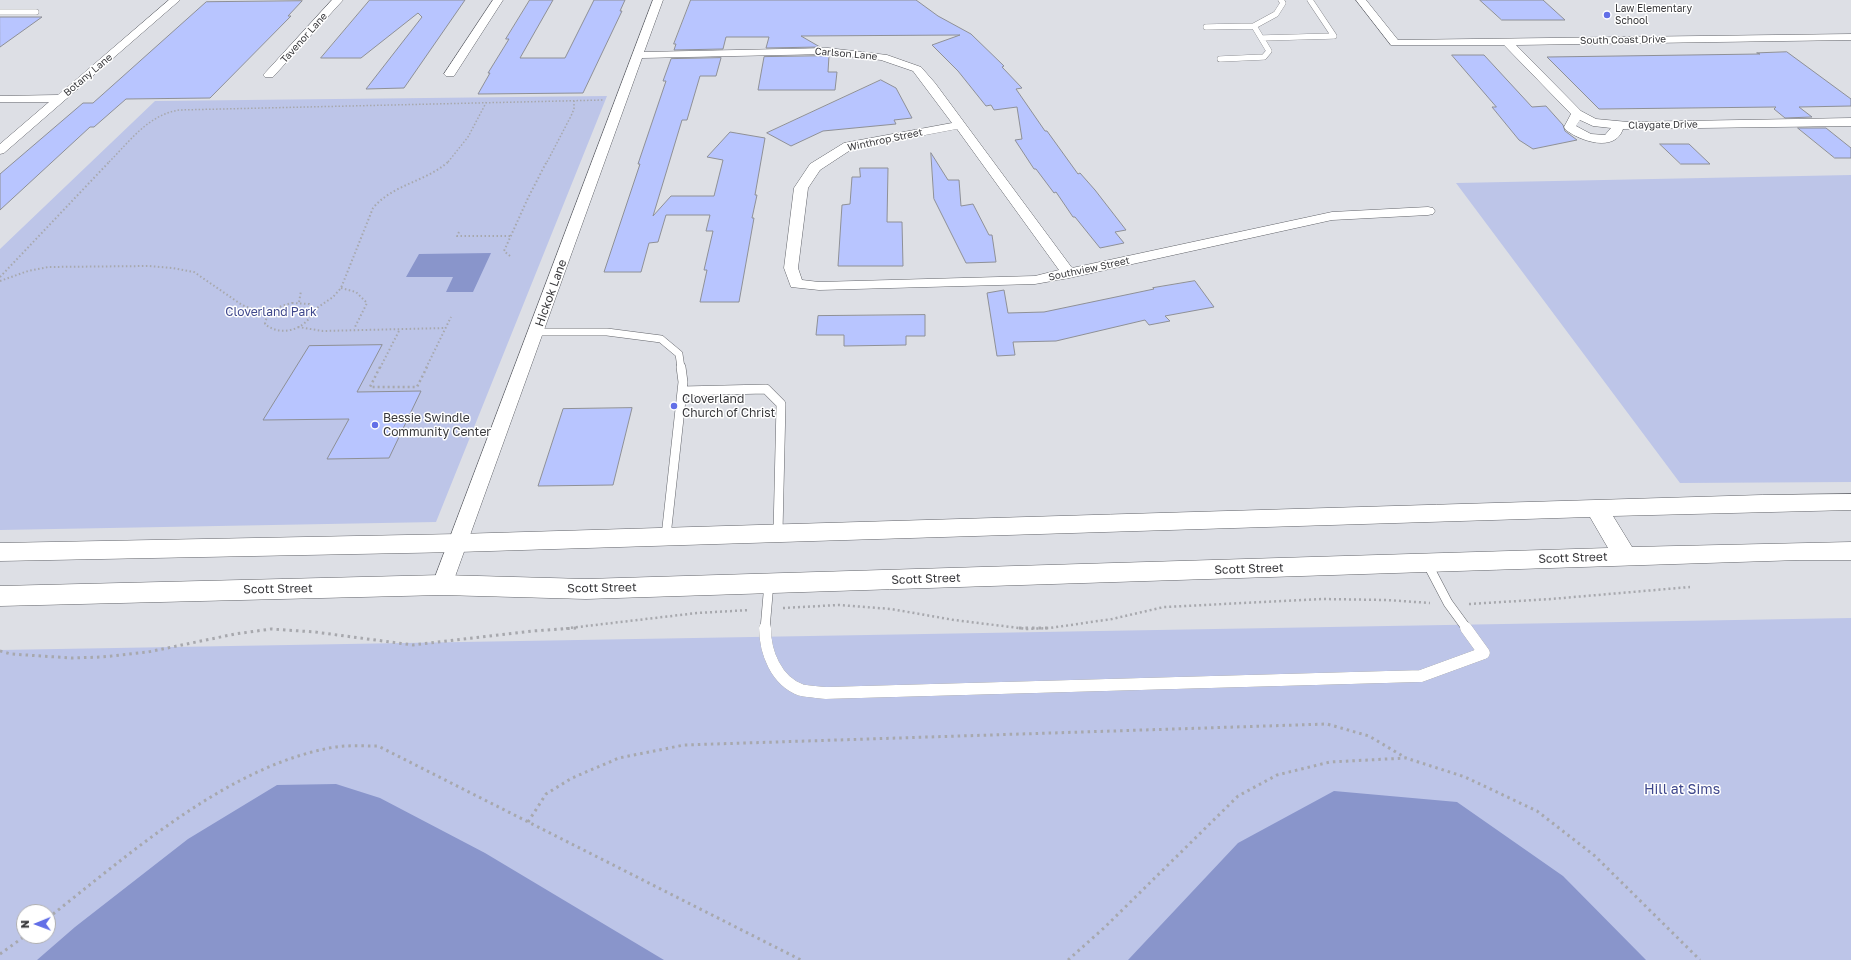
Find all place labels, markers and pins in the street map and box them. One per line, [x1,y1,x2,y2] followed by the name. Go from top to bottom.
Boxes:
[1615,3,1692,26] place label: Law Elementary School
[1602,10,1612,20] marker: Law Elementary School
[682,392,775,420] place label: Cloverland Church of Christ
[669,401,679,411] marker: Cloverland Church of Christ
[383,411,491,439] place label: Bessie Swindle Community Center
[370,420,380,430] marker: Bessie Swindle Community Center

